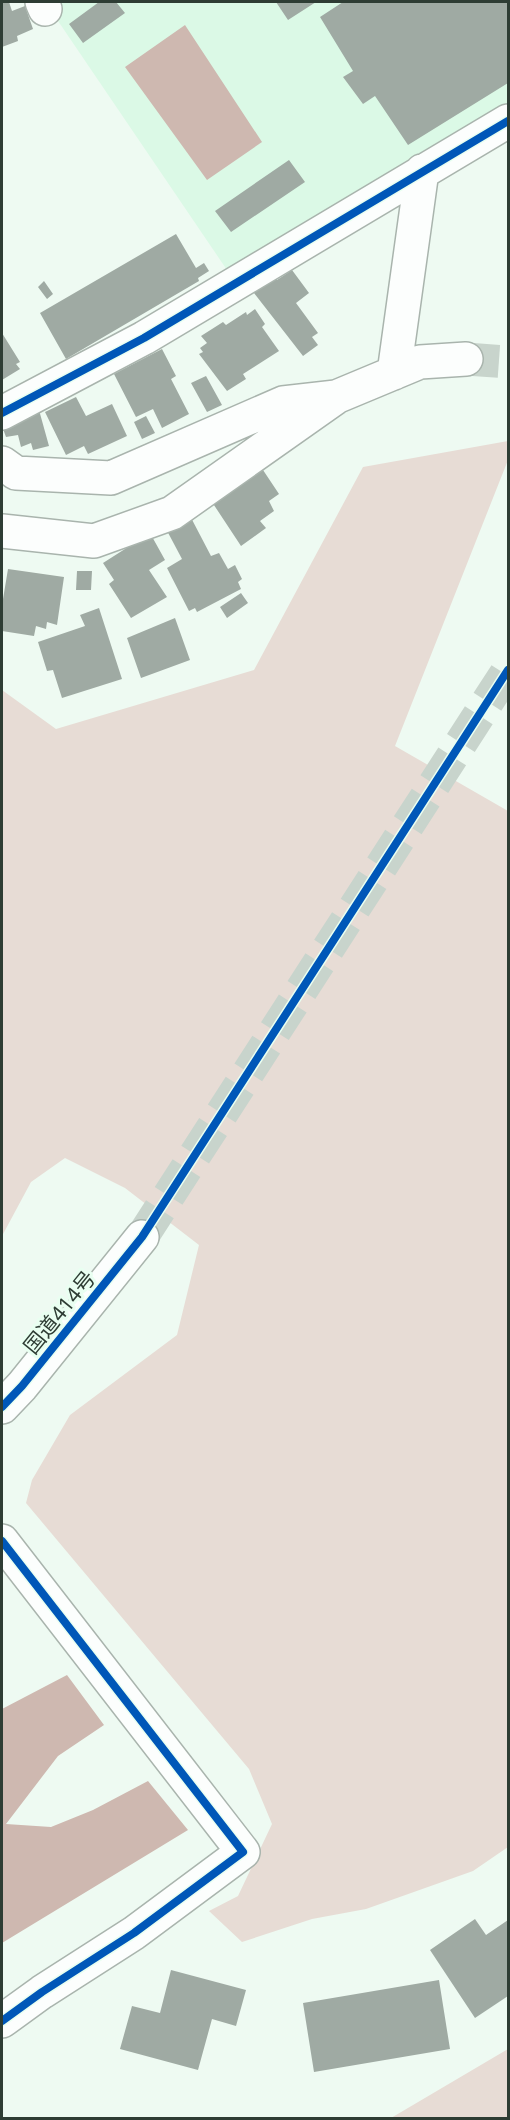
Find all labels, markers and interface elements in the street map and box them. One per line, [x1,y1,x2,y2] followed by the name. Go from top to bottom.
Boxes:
[17,1265,101,1359] street label: 国道414号

